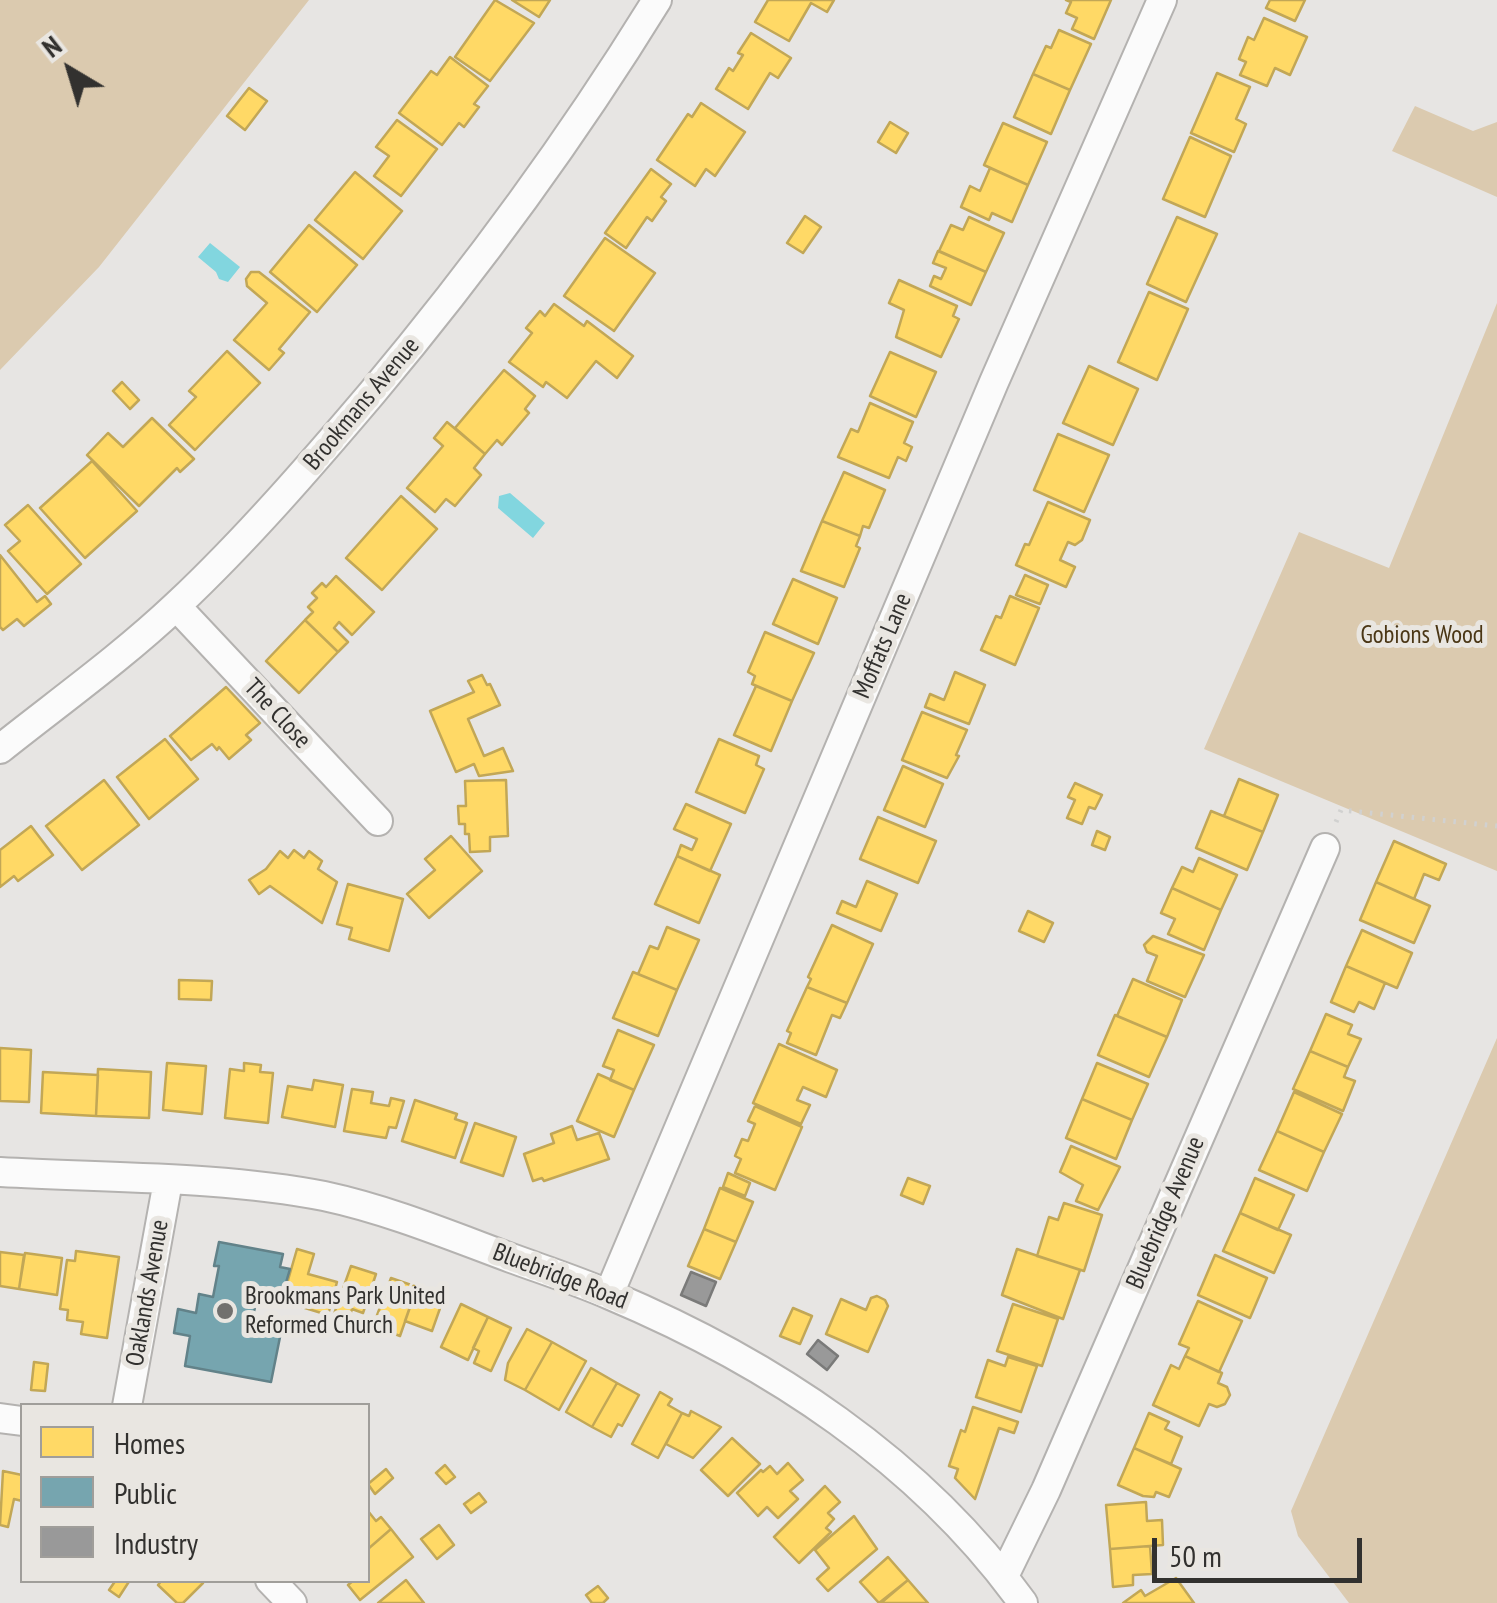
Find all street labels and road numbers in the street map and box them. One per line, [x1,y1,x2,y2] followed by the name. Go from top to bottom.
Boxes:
[298,331,426,477] street label: Brookmans Avenue
[847,589,919,703] street label: Moffats Lane
[237,673,317,755] street label: The Close
[1120,1132,1212,1294] street label: Bluebridge Avenue
[120,1218,176,1368] street label: Oaklands Avenue
[488,1238,632,1316] street label: Bluebridge Road

